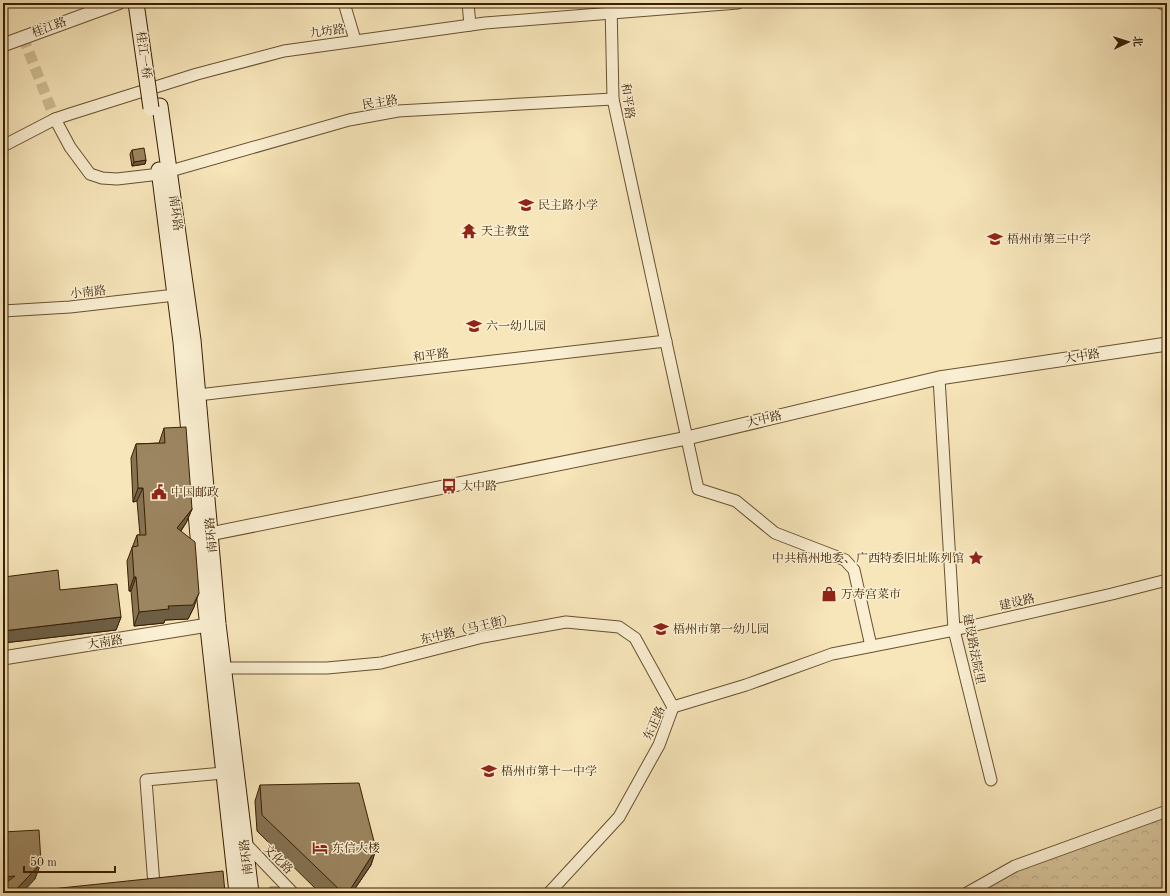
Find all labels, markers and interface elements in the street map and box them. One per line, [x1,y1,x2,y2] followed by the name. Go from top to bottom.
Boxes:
[30,14,68,40] street label: 桂江路
[308,22,346,40] street label: 九坊路
[1108,22,1148,62] north arrow
[134,30,154,80] street label: 桂江一桥
[1131,35,1143,47] text: 北
[619,82,637,120] street label: 和平路
[361,92,399,112] street label: 民主路
[167,194,185,232] street label: 南环路
[517,196,535,214] school or university icon: 民主路小学
[538,198,598,212] place label: 民主路小学
[460,222,478,240] temple icon: 天主教堂
[481,224,529,238] place label: 天主教堂
[986,230,1004,248] school or university icon: 梧州市第三中学
[1007,232,1091,246] place label: 梧州市第三中学
[69,283,107,301] street label: 小南路
[465,317,483,335] school or university icon: 六一幼儿园
[486,319,546,333] place label: 六一幼儿园
[412,346,450,364] street label: 和平路
[1063,346,1101,366] street label: 大中路
[745,408,783,430] street label: 大中路
[440,477,458,495] bus stop icon: 大中路
[461,479,497,493] place label: 大中路
[150,483,168,501] public building icon: 中国邮政
[171,485,219,499] place label: 中国邮政
[202,516,220,554] street label: 南环路
[967,549,985,567] place icon: 中共梧州地委、广西特委旧址陈列馆
[772,551,964,565] place label: 中共梧州地委、广西特委旧址陈列馆
[820,585,838,603] shop icon: 万寿宫菜市
[841,587,901,601] place label: 万寿宫菜市
[998,591,1036,613] street label: 建设路
[419,611,515,647] street label: 东中路（马王街）
[960,612,988,686] street label: 建设路法院里
[652,620,670,638] school or university icon: 梧州市第一幼儿园
[673,622,769,636] place label: 梧州市第一幼儿园
[86,632,124,652] street label: 大南路
[640,704,668,742] street label: 东正路
[480,762,498,780] school or university icon: 梧州市第十一中学
[501,764,597,778] place label: 梧州市第十一中学
[237,838,255,876] street label: 南环路
[311,839,329,857] hotel icon: 东信大楼
[260,841,296,877] street label: 文化路
[332,841,380,855] place label: 东信大楼
[24,848,115,874] scale bar
[30,856,57,869] text: 50 m

